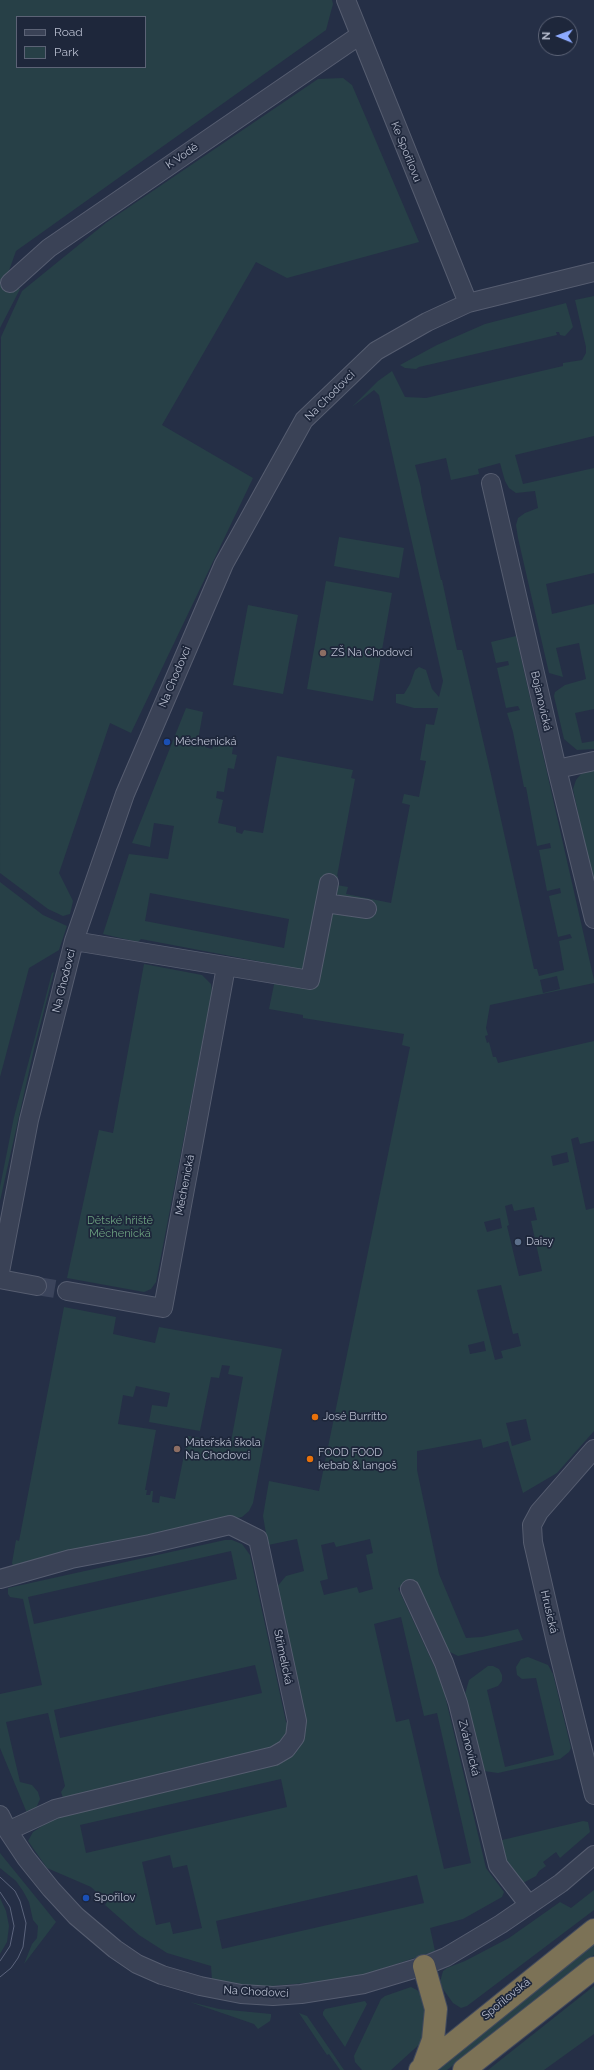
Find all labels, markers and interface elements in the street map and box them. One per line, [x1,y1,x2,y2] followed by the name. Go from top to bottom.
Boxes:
[16,16,146,68] legend
[538,16,578,56] north arrow
[54,25,83,39] text: Road
[540,31,553,40] text: N
[54,45,79,59] text: Park
[388,120,424,184] street label: Ke Spořilovu
[163,140,201,172] street label: K Vodě
[302,368,358,424] street label: Na Chodovci
[156,644,194,710] street label: Na Chodovci
[331,646,412,660] place label: ZŠ Na Chodovci
[318,648,328,658] marker: ZŠ Na Chodovci
[528,670,554,732] street label: Bojanovická
[175,735,237,749] place label: Měchenická
[162,737,172,747] marker: Měchenická
[50,948,78,1014] street label: Na Chodovci
[173,1154,197,1216] street label: Měchenická
[87,1214,153,1240] park label: Dětské hřiště Měchenická
[526,1235,553,1249] place label: Daisy
[513,1237,523,1247] marker: Daisy
[323,1410,387,1424] place label: José Burritto
[310,1412,320,1422] marker: José Burritto
[185,1436,261,1462] place label: Mateřská škola Na Chodovci
[172,1444,182,1454] marker: Mateřská škola Na Chodovci
[318,1446,397,1472] place label: FOOD FOOD kebab & langoš
[305,1454,315,1464] marker: FOOD FOOD kebab & langoš
[538,1589,560,1635] street label: Hrusická
[271,1628,295,1686] street label: Střimelická
[456,1719,482,1777] street label: Zvánovická
[94,1891,135,1905] place label: Spořilov
[81,1893,91,1903] marker: Spořilov
[479,1975,533,2023] street label: Spořilovská
[223,1984,289,2000] street label: Na Chodovci

